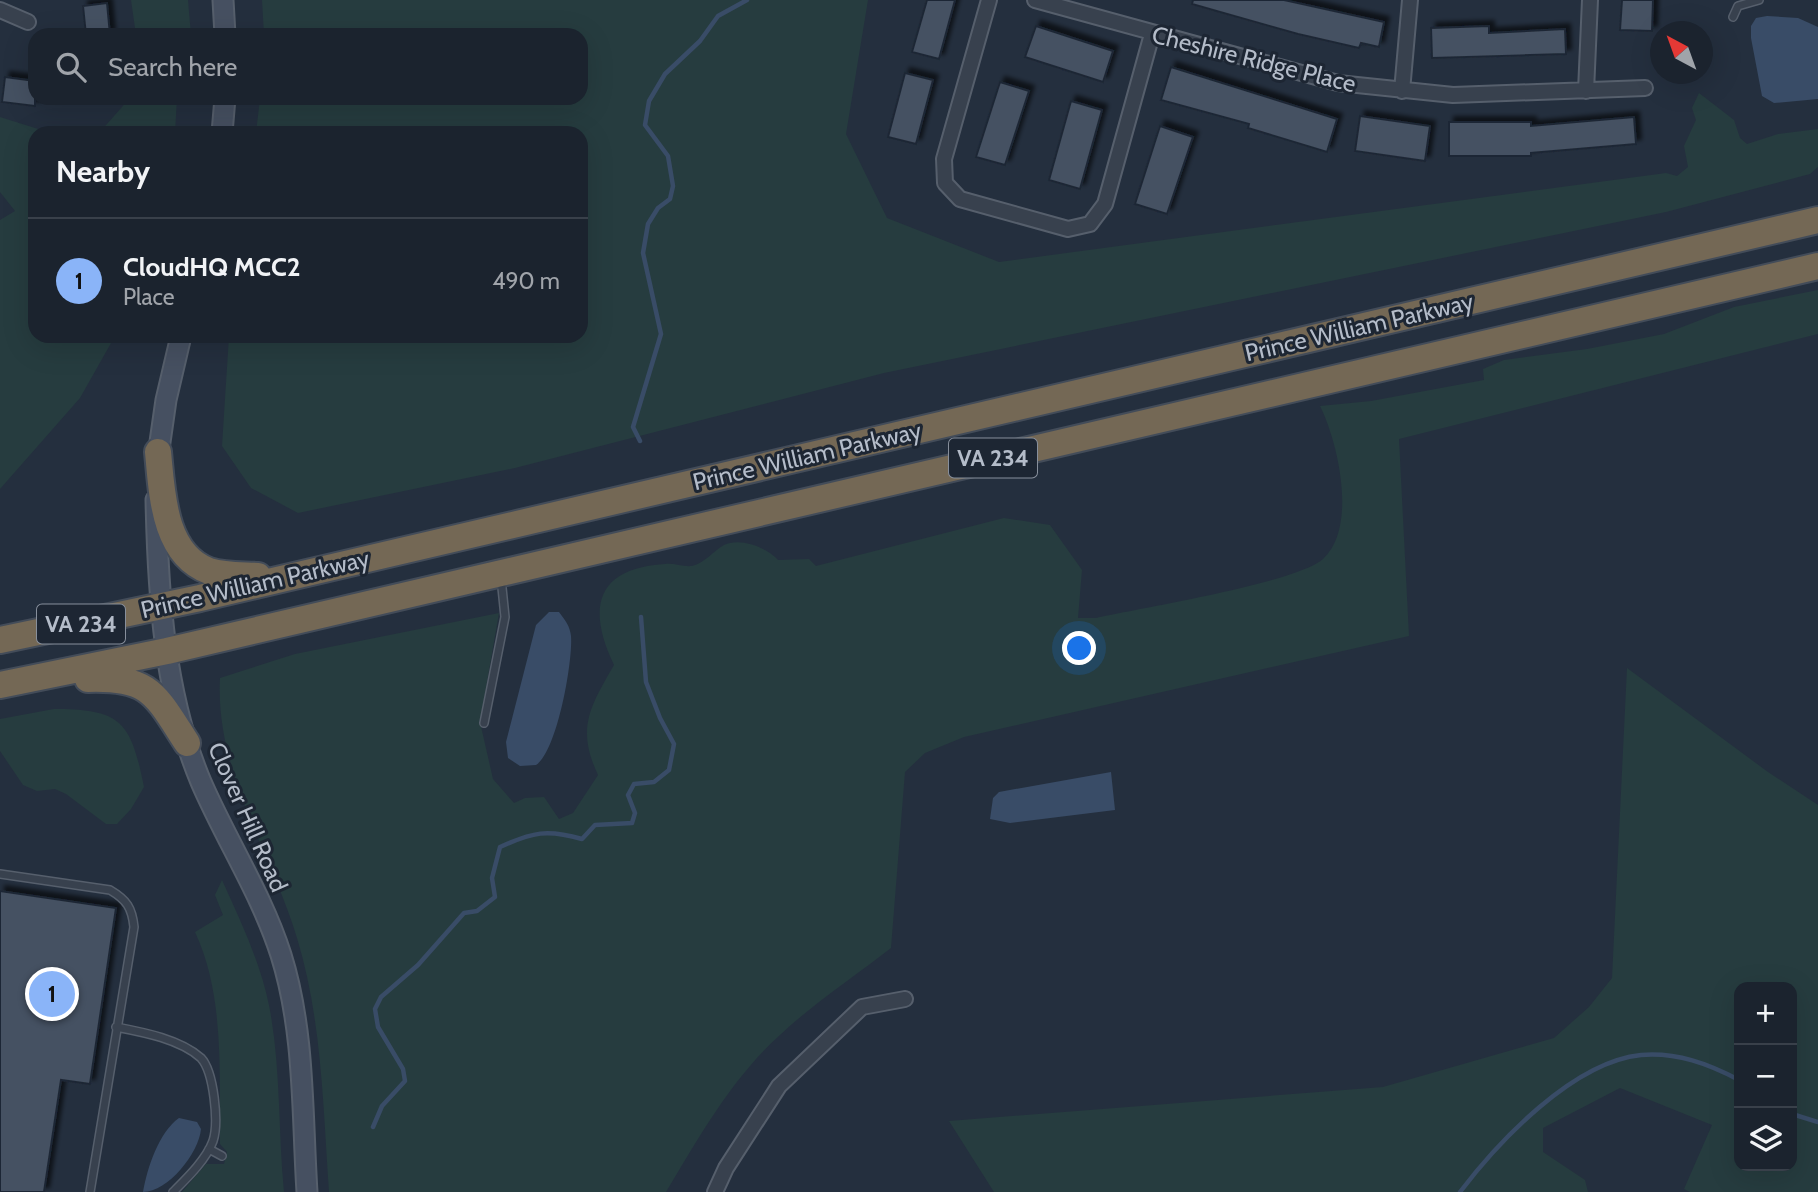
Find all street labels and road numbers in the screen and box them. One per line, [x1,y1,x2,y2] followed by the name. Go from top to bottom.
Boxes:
[1149,20,1359,98] street label: Cheshire Ridge Place
[1242,287,1476,367] street label: Prince William Parkway
[690,416,924,496] street label: Prince William Parkway
[949,438,1037,478] road number: VA 234
[138,544,372,624] street label: Prince William Parkway
[37,604,125,644] road number: VA 234
[202,738,294,896] street label: Clover Hill Road

